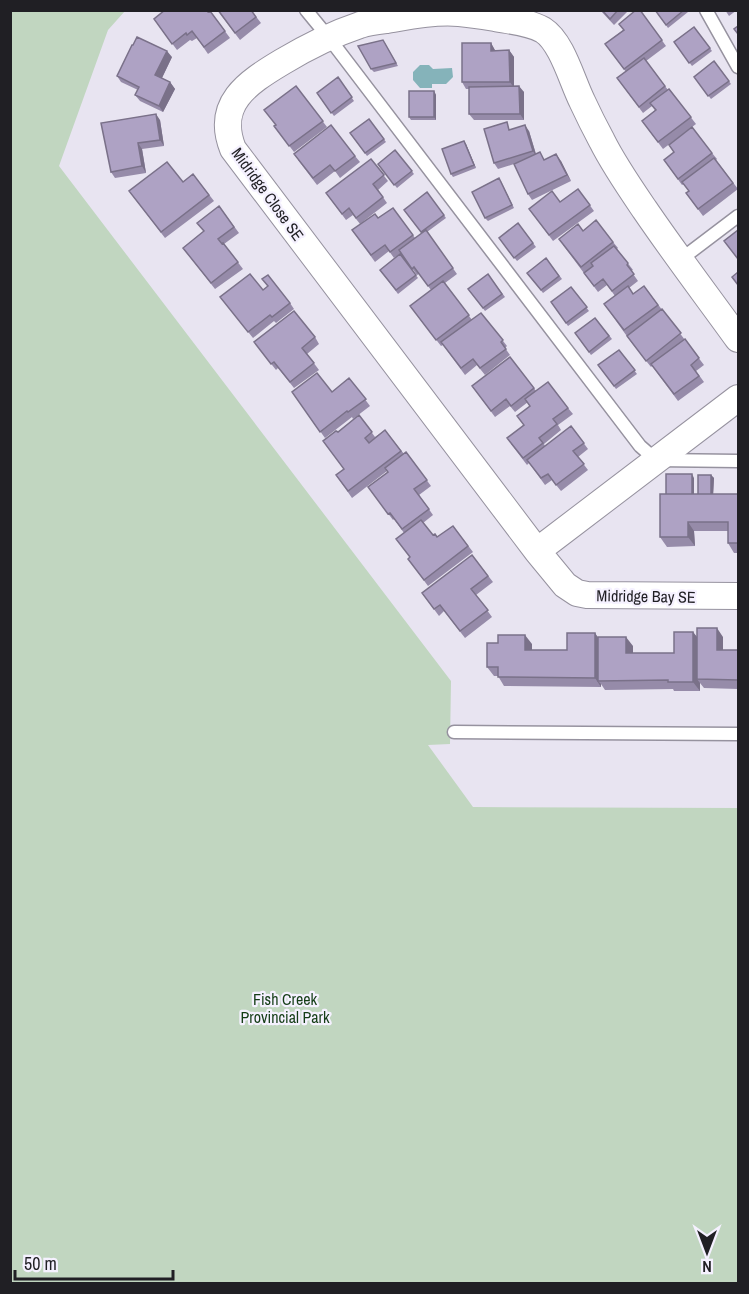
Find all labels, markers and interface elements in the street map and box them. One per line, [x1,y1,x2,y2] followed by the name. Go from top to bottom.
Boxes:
[227,143,309,245] street label: Midridge Close SE
[596,584,696,608] street label: Midridge Bay SE
[241,988,330,1028] park label: Fish Creek Provincial Park
[677,1222,737,1282] north arrow
[15,1243,172,1281] scale bar
[24,1251,57,1276] text: 50 m
[702,1256,712,1278] text: N

